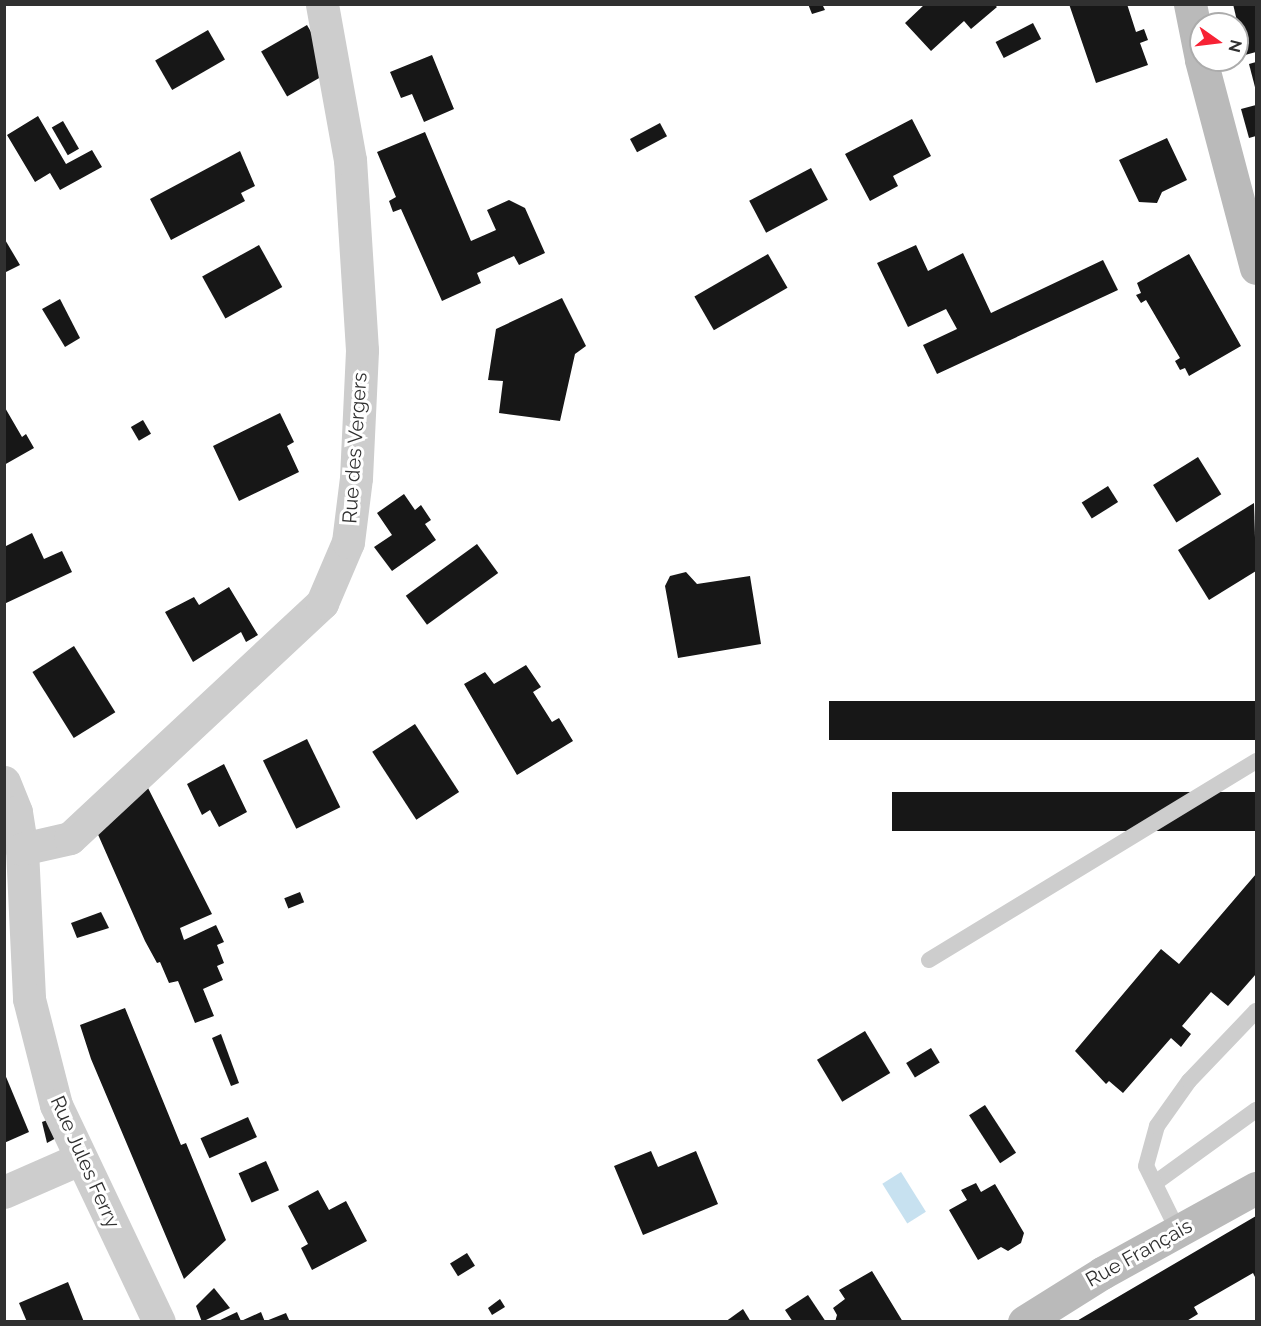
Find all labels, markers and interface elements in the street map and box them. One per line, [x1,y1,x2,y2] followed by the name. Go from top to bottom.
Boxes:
[1189,12,1249,72] north arrow
[1224,38,1246,54] text: N
[338,371,372,525] street label: Rue des Vergers
[45,1092,125,1232] street label: Rue Jules Ferry
[1082,1214,1196,1292] street label: Rue Français

